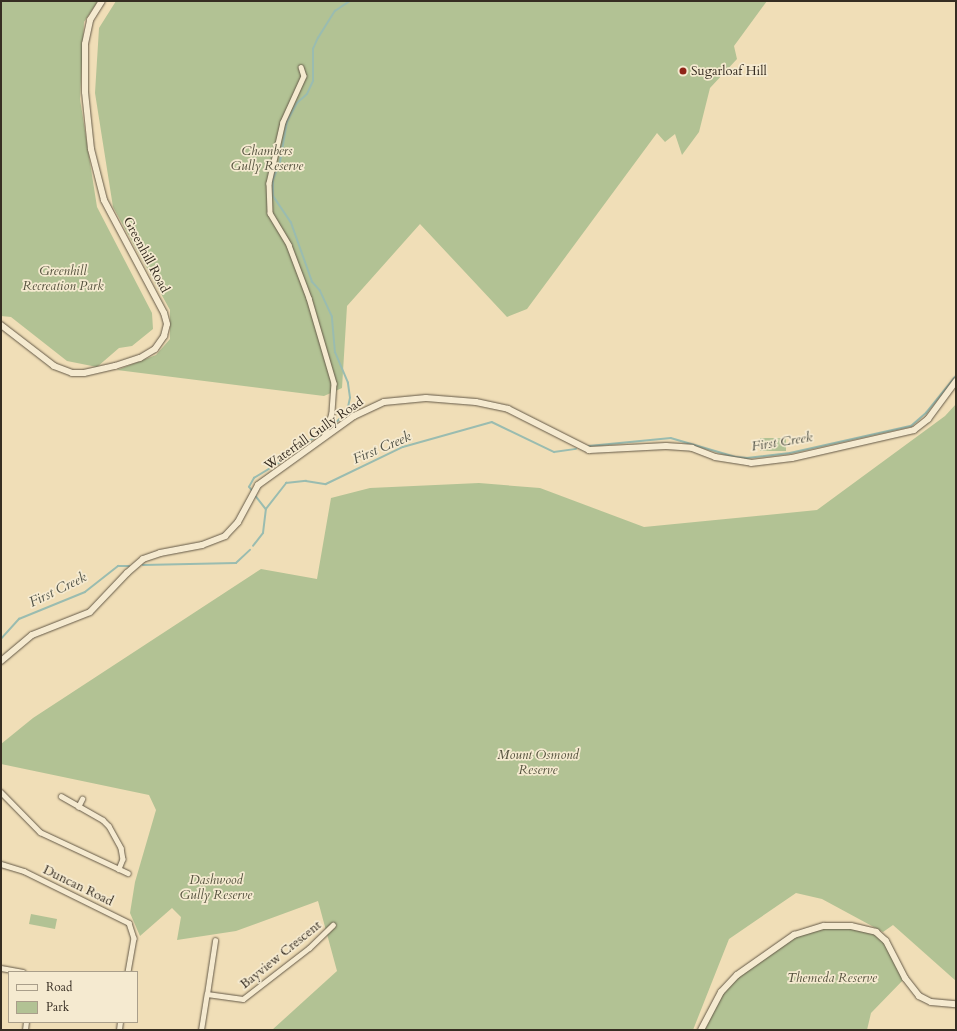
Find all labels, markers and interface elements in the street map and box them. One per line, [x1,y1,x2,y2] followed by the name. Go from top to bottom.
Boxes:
[691,63,767,79] place label: Sugarloaf Hill
[678,66,688,76] marker: Sugarloaf Hill
[231,144,303,175] park label: Chambers Gully Reserve
[119,214,173,296] street label: Greenhill Road
[22,264,104,295] park label: Greenhill Recreation Park
[261,394,367,474] street label: Waterfall Gully Road
[350,428,414,468] water label: First Creek
[750,429,814,455] water label: First Creek
[27,569,89,611] water label: First Creek
[497,748,579,779] park label: Mount Osmond Reserve
[40,862,116,910] street label: Duncan Road
[180,873,252,904] park label: Dashwood Gully Reserve
[237,918,325,992] street label: Bayview Crescent
[787,970,877,986] park label: Themeda Reserve
[8,971,138,1023] legend
[46,979,72,995] text: Road
[46,999,69,1015] text: Park

